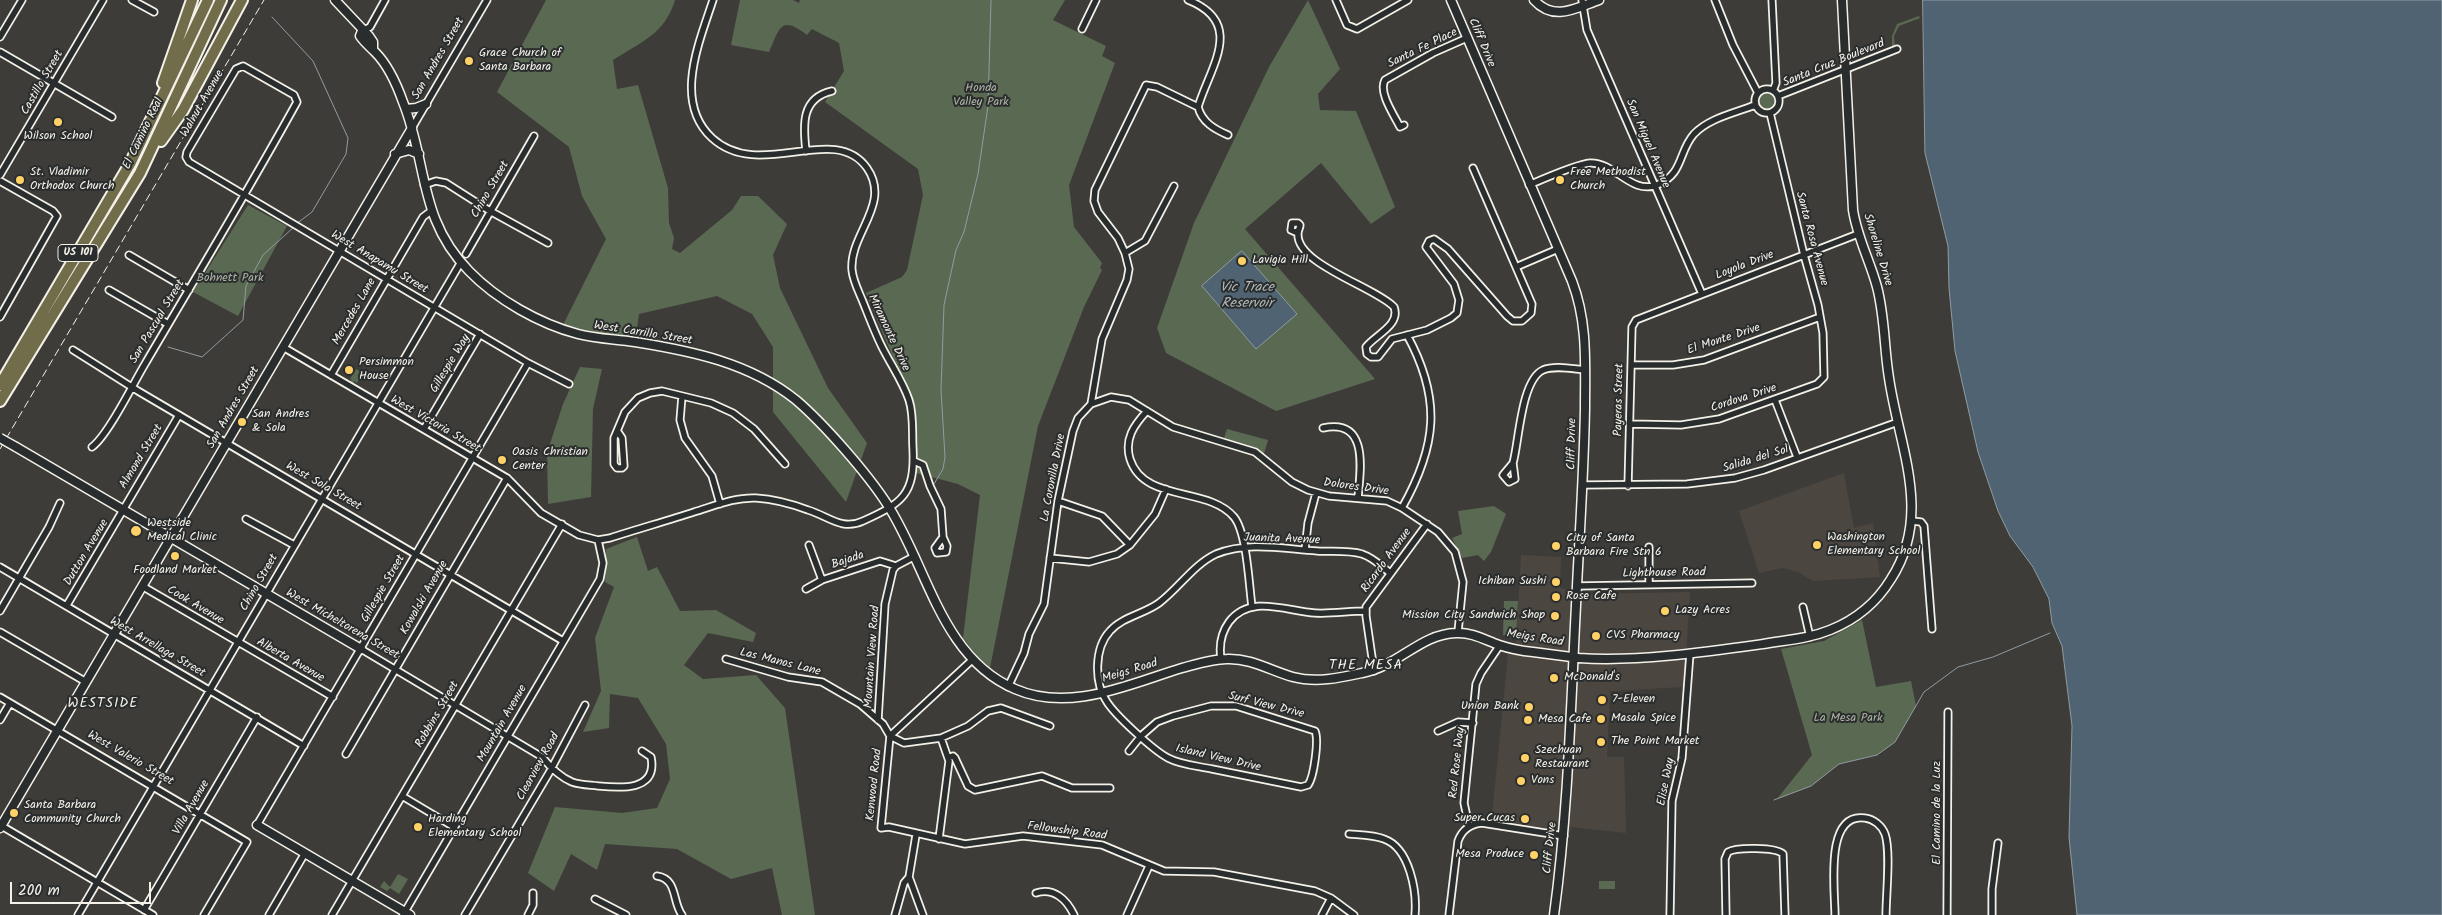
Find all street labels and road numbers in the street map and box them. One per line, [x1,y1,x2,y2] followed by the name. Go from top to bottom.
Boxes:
[410,15,468,103] street label: San Andres Street
[1464,16,1498,70] street label: Cliff Drive
[1386,26,1460,72] street label: Santa Fe Place
[1781,37,1887,91] street label: Santa Cruz Boulevard
[19,48,67,118] street label: Castillo Street
[178,68,228,140] street label: Walnut Avenue
[121,96,167,172] street label: El Camino Real
[1622,97,1672,191] street label: San Miguel Avenue
[469,159,513,221] street label: Chino Street
[1792,190,1830,288] street label: Santa Rosa Avenue
[1859,212,1895,288] street label: Shoreline Drive
[328,228,430,298] street label: West Anapamu Street
[58,244,98,262] road number: US 101
[1714,248,1776,284] street label: Loyola Drive
[330,276,380,348] street label: Mercedes Lane
[127,277,189,367] street label: San Pascual Street
[864,292,912,374] street label: Miramonte Drive
[593,319,693,349] street label: West Carrillo Street
[1686,321,1762,359] street label: El Monte Drive
[428,332,474,396] street label: Gillespie Way
[1612,363,1628,437] street label: Payeras Street
[205,364,263,452] street label: San Andres Street
[1709,382,1779,416] street label: Cordova Drive
[387,393,483,457] street label: West Victoria Street
[1565,418,1581,470] street label: Cliff Drive
[117,422,167,492] street label: Almond Street
[1038,433,1070,523] street label: La Coronilla Drive
[1721,443,1791,477] street label: Salida del Sol
[283,460,363,514] street label: West Sola Street
[1322,476,1390,500] street label: Dolores Drive
[62,517,112,589] street label: Dutton Avenue
[1359,526,1415,596] street label: Ricardo Avenue
[1243,531,1321,549] street label: Juanita Avenue
[830,549,866,573] street label: Bajada
[238,552,282,614] street label: Chino Street
[359,553,409,625] street label: Gillespie Street
[398,558,452,638] street label: Kowalski Avenue
[1622,566,1706,582] street label: Lighthouse Road
[164,583,226,629] street label: Cook Avenue
[283,587,401,663] street label: West Micheltorena Street
[862,605,884,709] street label: Mountain View Road
[107,615,207,681] street label: West Arrellaga Street
[1506,627,1564,651] street label: Meigs Road
[253,636,327,686] street label: Alberta Avenue
[738,646,822,680] street label: Las Manos Lane
[1100,657,1160,687] street label: Meigs Road
[413,679,463,751] street label: Robbins Street
[475,683,531,765] street label: Mountain Avenue
[1226,690,1306,722] street label: Surf View Drive
[1447,727,1469,799] street label: Red Rose Way
[84,728,176,790] street label: West Valerio Street
[514,731,564,803] street label: Clearview Road
[1174,742,1262,776] street label: Island View Drive
[864,748,886,822] street label: Kenwood Road
[1655,757,1679,807] street label: Elise Way
[1931,761,1945,865] street label: El Camino de la Luz
[171,778,213,838] street label: Villa Avenue
[1026,820,1108,844] street label: Fellowship Road
[1541,821,1561,875] street label: Cliff Drive

